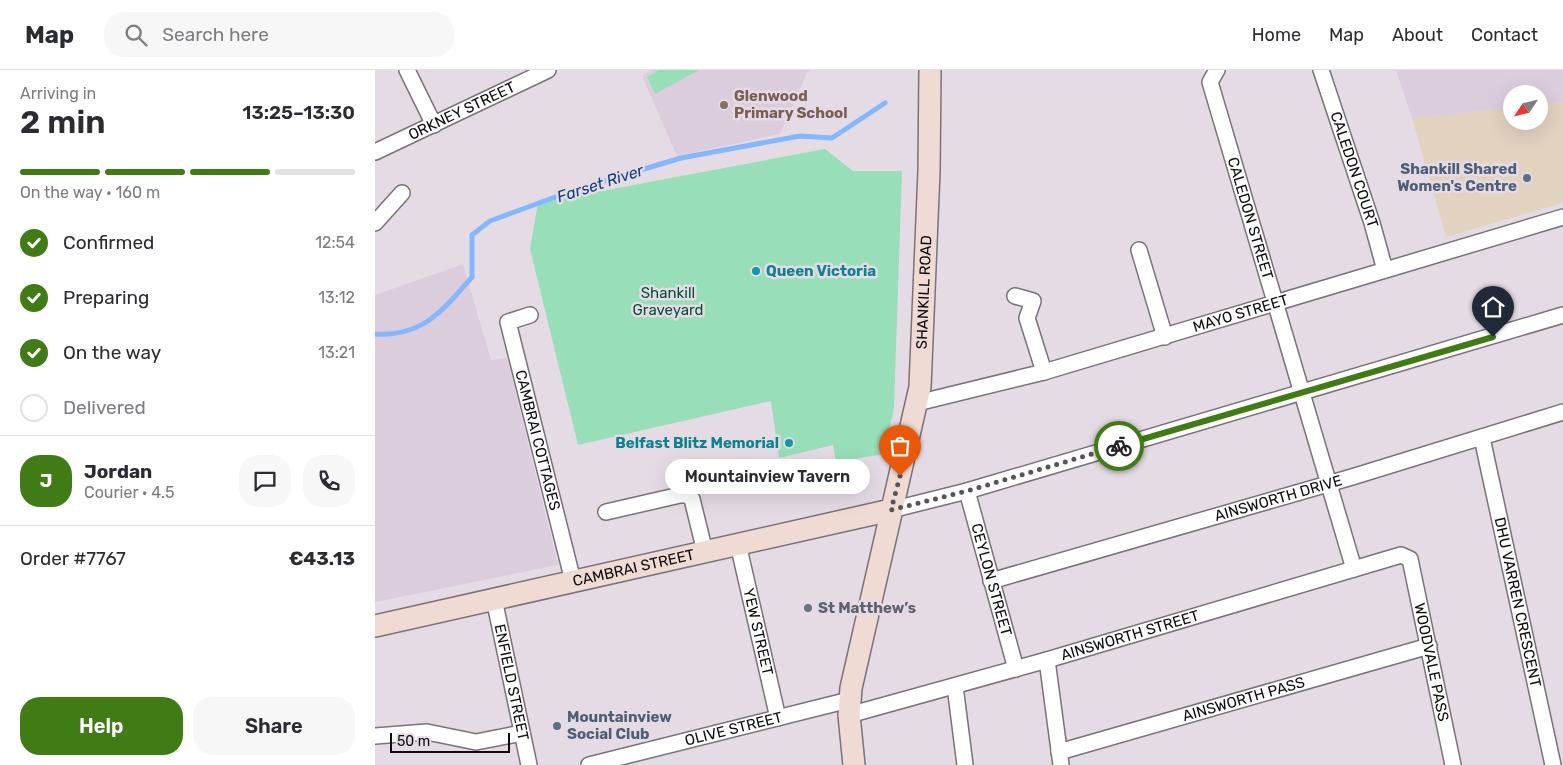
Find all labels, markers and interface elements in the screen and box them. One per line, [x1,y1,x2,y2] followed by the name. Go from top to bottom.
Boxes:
[104,12,454,57] search box
[25,21,74,49] text: Map
[122,21,150,49] icon: search
[162,23,269,46] text: Search here
[1252,24,1301,46] text: Home
[1329,24,1364,46] text: Map
[1392,24,1443,46] text: About
[1471,24,1538,46] text: Contact
[405,78,518,144] street label: ORKNEY STREET
[20,84,96,103] text: Arriving in
[1503,85,1547,130] north arrow
[1503,85,1548,130] map controls
[734,87,848,122] place label: Glenwood Primary School
[718,99,730,111] marker: Glenwood Primary School
[242,101,355,124] text: 13:25–13:30
[20,103,105,141] text: 2 min
[1327,109,1382,230] street label: CALEDON COURT
[1224,155,1277,282] street label: CALEDON STREET
[554,160,647,206] water label: Farset River
[1397,160,1517,195] place label: Shankill Shared Women's Centre
[1521,172,1533,184] marker: Shankill Shared Women's Centre
[20,183,160,202] text: On the way · 160 m
[20,229,48,257] icon: check
[63,231,154,254] text: Confirmed
[315,233,355,252] text: 12:54
[913,235,935,350] street label: SHANKILL ROAD
[766,262,876,280] place label: Queen Victoria
[750,265,762,277] marker: Queen Victoria
[20,284,48,312] icon: check
[633,284,703,319] park label: Shankill Graveyard
[63,286,149,309] text: Preparing
[1472,286,1514,337] pin
[318,288,355,307] text: 13:12
[1191,290,1291,336] street label: MAYO STREET
[1479,293,1507,321] icon: home
[20,339,48,367] icon: check
[63,341,161,364] text: On the way
[318,343,355,362] text: 13:21
[511,368,564,512] street label: CAMBRAI COTTAGES
[63,396,146,419] text: Delivered
[1094,421,1144,471] courier
[879,425,921,476] pin
[886,432,914,460] icon: bag
[1105,432,1133,460] icon: bike
[615,434,779,452] place label: Belfast Blitz Memorial
[783,437,795,449] marker: Belfast Blitz Memorial
[239,455,291,507] button: chat
[303,455,355,507] button: phone
[665,458,870,494] callout: Mountainview Tavern
[84,460,152,483] text: Jordan
[685,467,850,486] text: Mountainview Tavern
[40,469,52,492] text: J
[1212,471,1344,525] street label: AINSWORTH DRIVE
[84,483,174,502] text: Courier · 4.5
[1490,516,1545,689] street label: DHU VARREN CRESCENT
[967,521,1016,638] street label: CEYLON STREET
[571,545,696,590] street label: CAMBRAI STREET
[20,547,126,570] text: Order #7767
[288,547,355,570] text: €43.13
[739,586,777,677] street label: YEW STREET
[818,599,916,617] place label: St Matthew’s
[1410,601,1453,723] street label: WOODVALE PASS
[802,602,814,614] marker: St Matthew’s
[1059,606,1201,664] street label: AINSWORTH STREET
[490,622,533,742] street label: ENFIELD STREET
[1180,673,1307,725] street label: AINSWORTH PASS
[20,697,183,755] button: Help
[193,697,355,755] button: Share
[567,708,672,743] place label: Mountainview Social Club
[683,708,785,750] street label: OLIVE STREET
[551,720,563,732] marker: Mountainview Social Club
[390,730,510,753] scale bar
[397,733,430,750] text: 50 m

